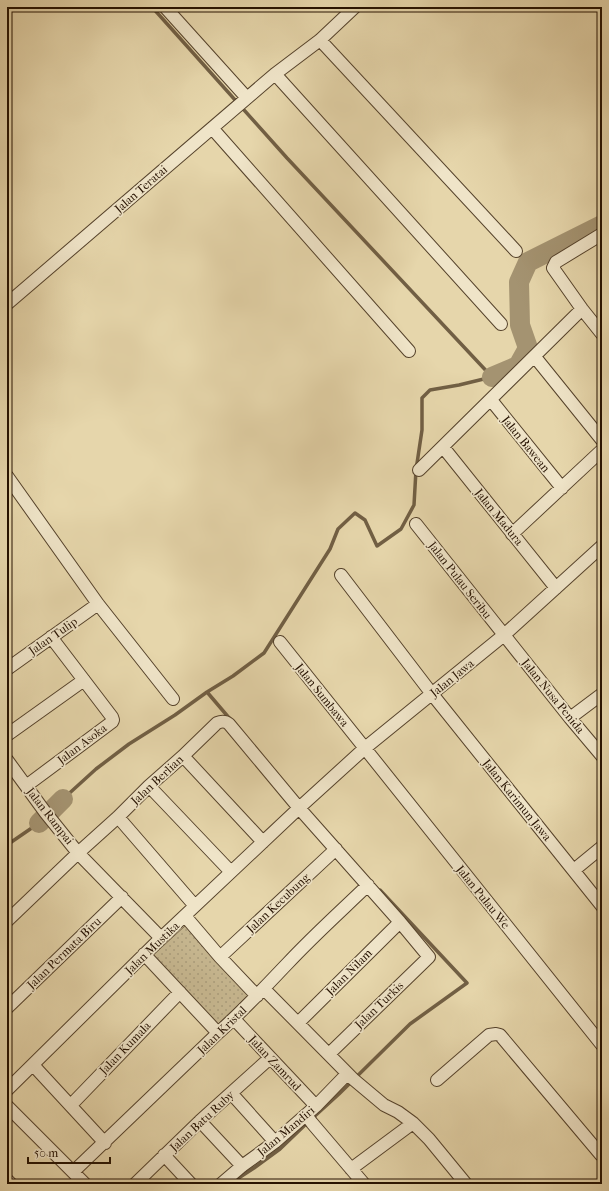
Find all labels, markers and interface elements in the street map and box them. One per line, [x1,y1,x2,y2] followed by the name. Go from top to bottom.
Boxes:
[111,162,171,216] street label: Jalan Teratai
[498,412,553,475] street label: Jalan Bawean
[471,485,526,548] street label: Jalan Madura
[425,538,495,622] street label: Jalan Pulau Seribu
[25,614,80,658] street label: Jalan Tulip
[518,655,588,736] street label: Jalan Nusa Penida
[427,656,477,700] street label: Jalan Jawa
[292,660,352,730] street label: Jalan Sumbawa
[54,721,110,768] street label: Jalan Asoka
[127,752,186,808] street label: Jalan Berlian
[479,755,555,844] street label: Jalan Karimun Jawa
[23,784,77,848] street label: Jalan Rampai
[453,862,513,932] street label: Jalan Pulau We
[243,870,313,936] street label: Jalan Kecubung
[23,914,104,993] street label: Jalan Permata Biru
[121,918,182,978] street label: Jalan Mustika
[322,946,375,999] street label: Jalan Nilam
[351,978,407,1032] street label: Jalan Turkis
[194,1003,250,1058] street label: Jalan Kristal
[96,1018,154,1078] street label: Jalan Kumala
[245,1032,304,1094] street label: Jalan Zamrud
[166,1087,237,1155] street label: Jalan Batu Ruby
[254,1103,318,1160] street label: Jalan Mandiri
[28,1139,110,1165] scale bar
[34,1146,58,1160] text: 50 m

